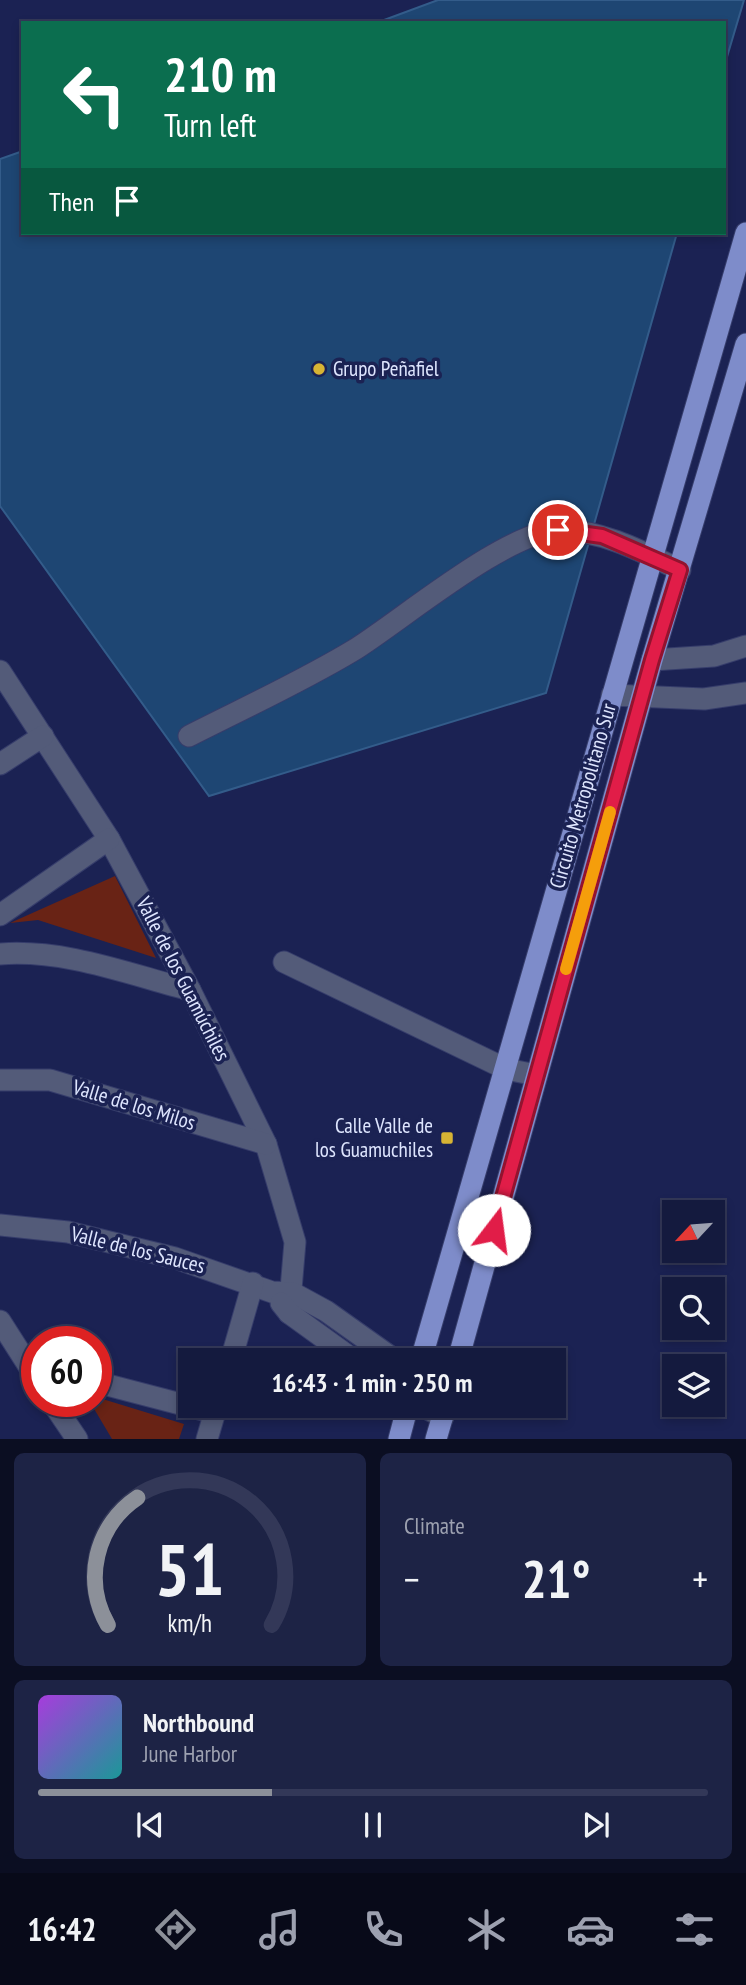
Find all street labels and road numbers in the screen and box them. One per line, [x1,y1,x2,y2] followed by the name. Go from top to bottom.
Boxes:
[543,700,622,892] street label: Circuito Metropolitano Sur
[130,891,236,1065] street label: Valle de los Guamúchiles
[69,1073,199,1136] street label: Valle de los Milos
[67,1220,208,1279] street label: Valle de los Sauces

